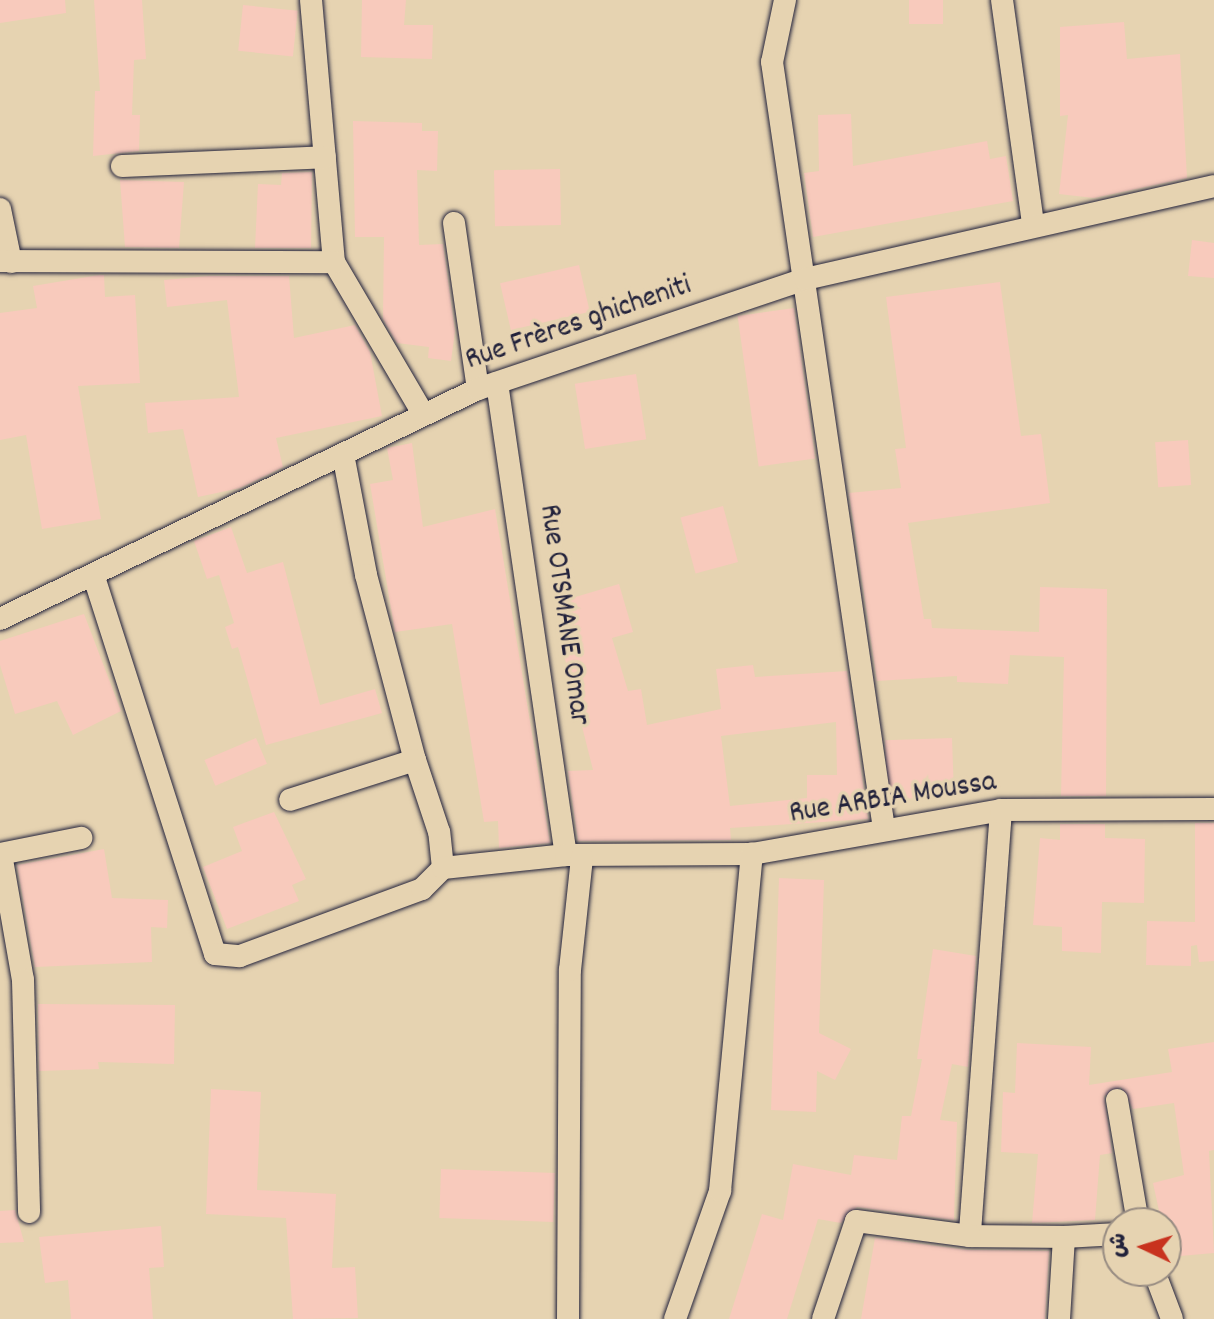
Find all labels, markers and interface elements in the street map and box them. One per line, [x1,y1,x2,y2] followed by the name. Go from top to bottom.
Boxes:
[461,270,697,380] street label: Rue Frères ghicheniti
[529,502,595,728] street label: Rue OTSMANE Omar
[787,766,999,834] street label: Rue ARBIA Moussa
[1102,1207,1182,1287] north arrow
[1103,1232,1136,1259] text: ش

